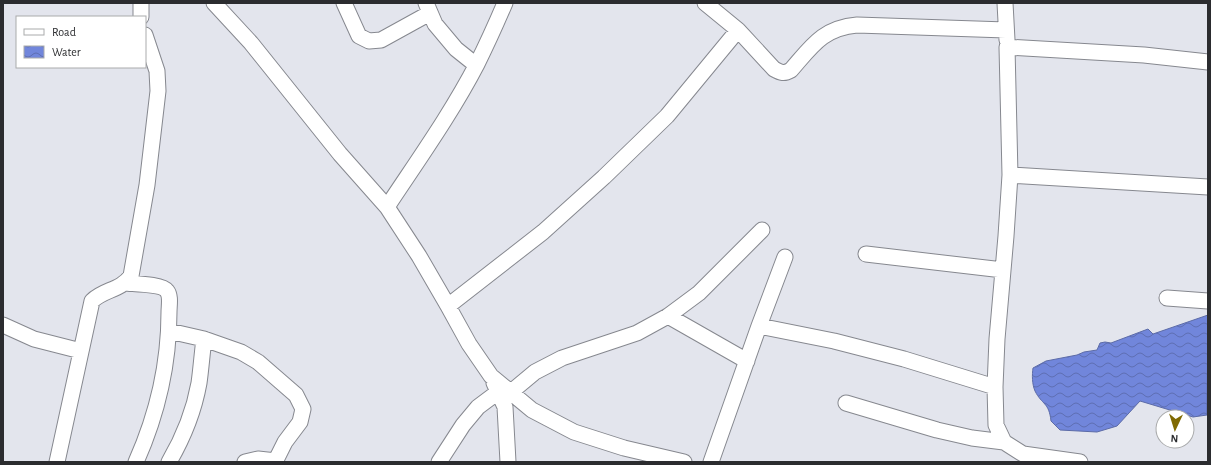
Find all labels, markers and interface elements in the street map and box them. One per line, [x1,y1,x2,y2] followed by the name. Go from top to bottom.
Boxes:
[16,16,146,68] legend
[52,26,76,38] text: Road
[52,46,81,58] text: Water
[1155,409,1195,449] north arrow
[1170,433,1179,444] text: N

